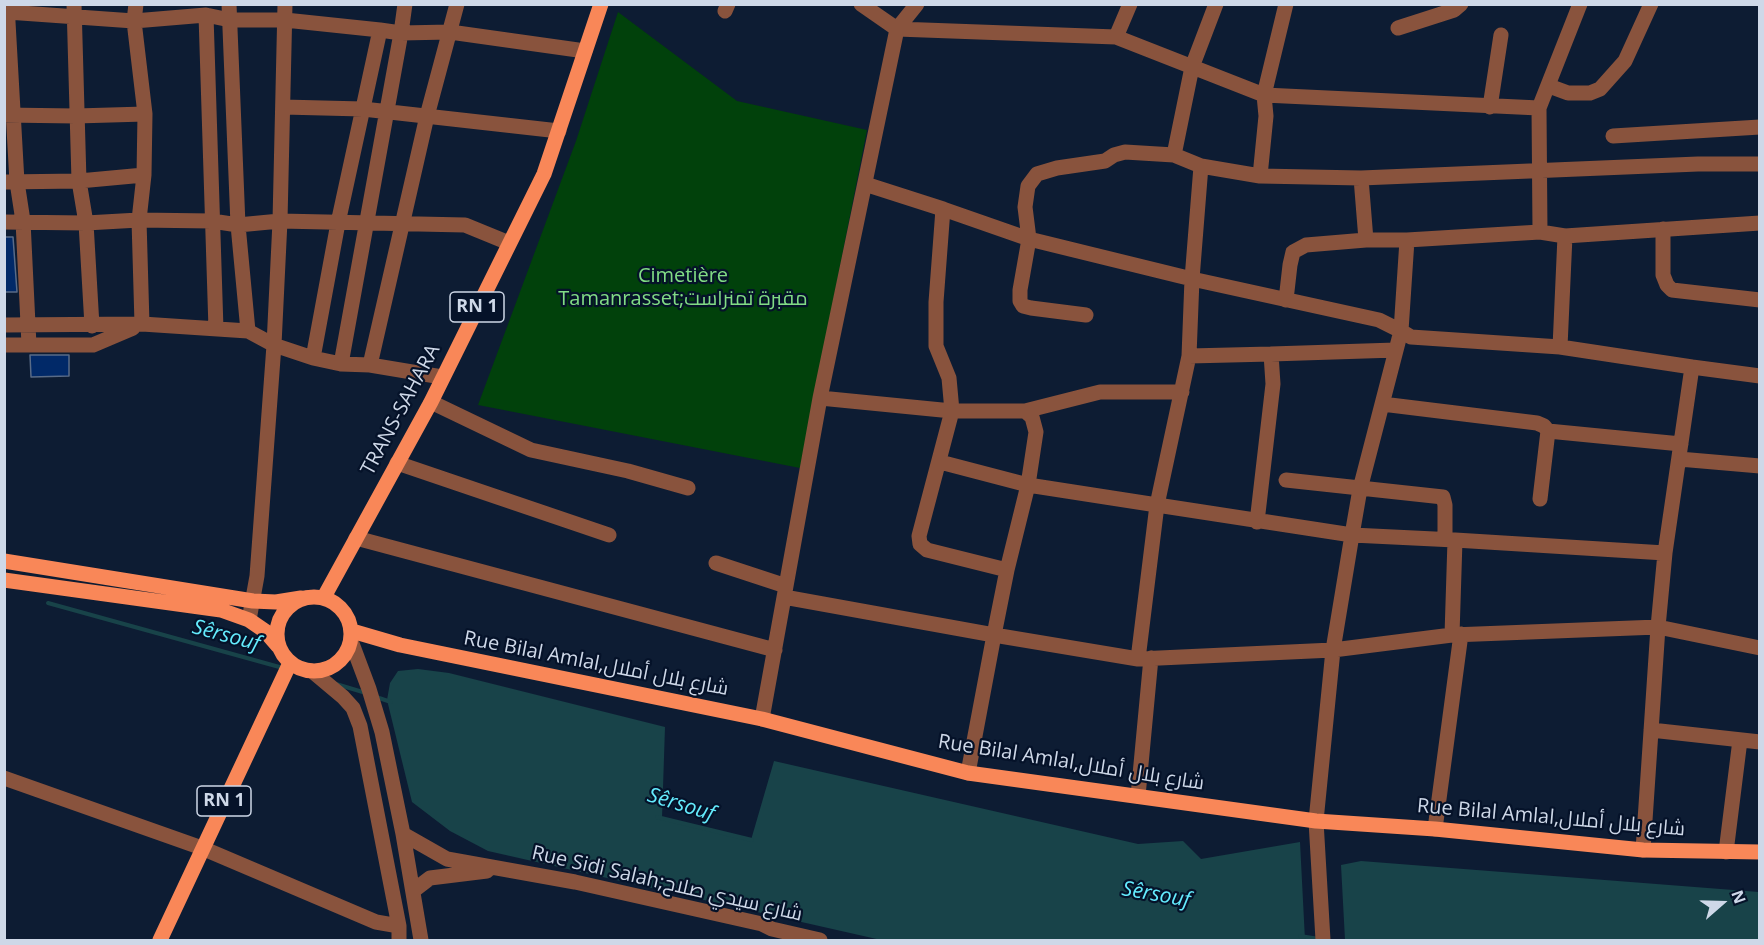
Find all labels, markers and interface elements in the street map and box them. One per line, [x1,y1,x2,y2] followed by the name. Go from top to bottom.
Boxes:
[558,264,808,311] park label: Cimetière Tamanrasset;مقبرة تمنراست
[450,292,504,322] road number: RN 1
[356,341,446,479] street label: TRANS-SAHARA
[189,615,263,657] water label: Sêrsouf
[462,627,730,701] street label: Rue Bilal Amlal,شارع بلال أملال
[936,730,1206,796] street label: Rue Bilal Amlal,شارع بلال أملال
[644,783,718,827] water label: Sêrsouf
[197,786,251,816] road number: RN 1
[1416,794,1686,842] street label: Rue Bilal Amlal,شارع بلال أملال
[529,841,805,927] street label: Rue Sidi Salah;شارع سيدي صلاح
[1692,873,1752,933] north arrow
[1120,877,1192,913] water label: Sêrsouf
[1726,887,1751,907] text: N

